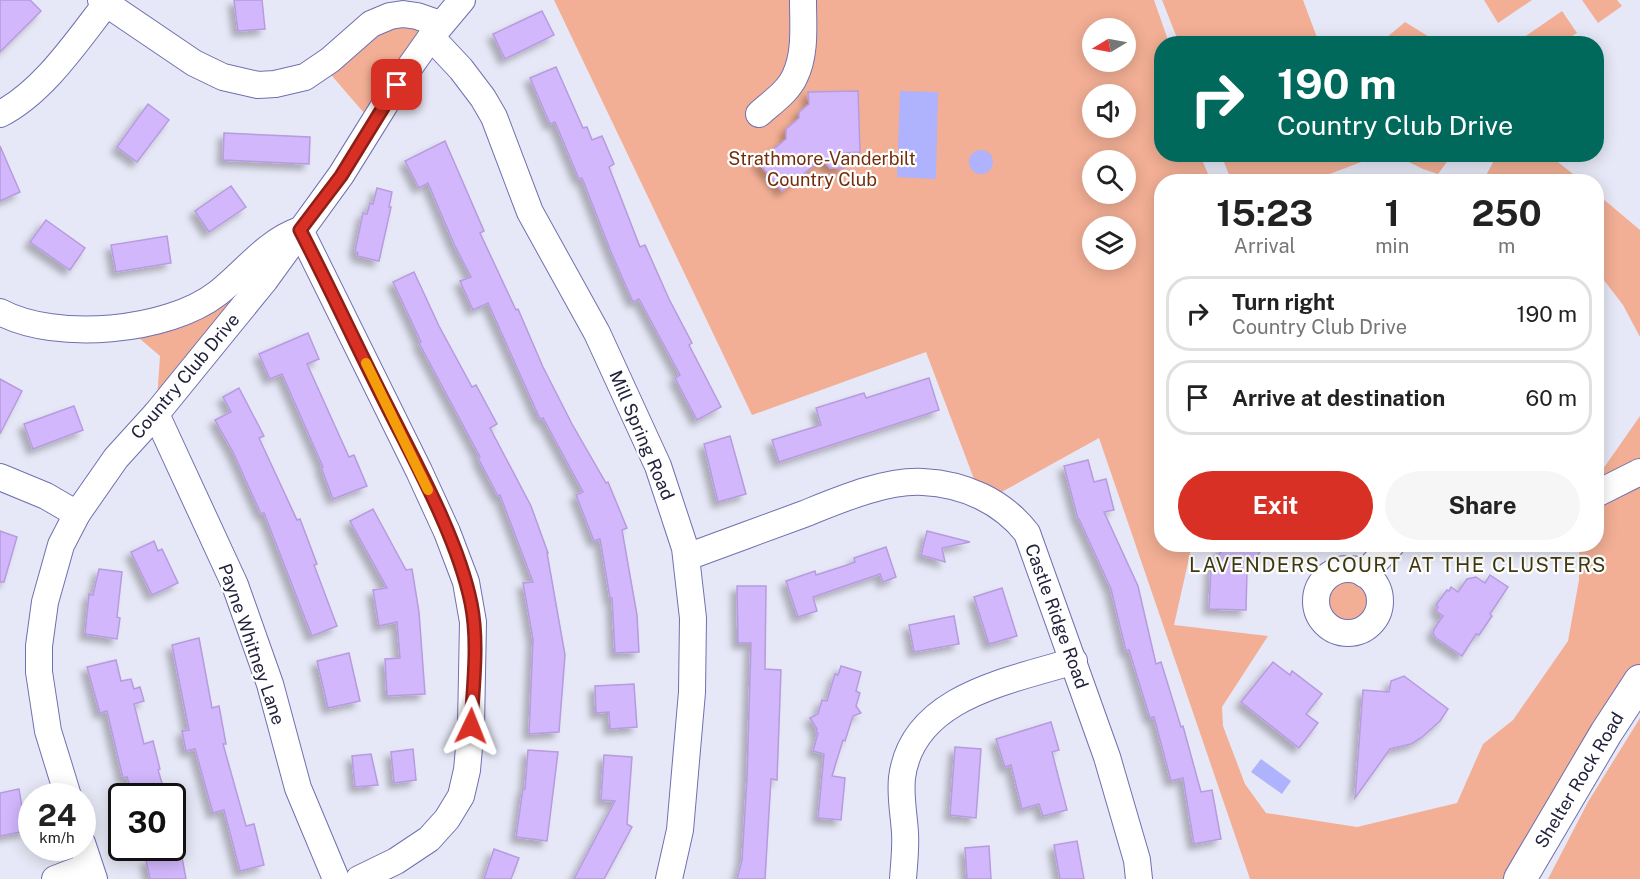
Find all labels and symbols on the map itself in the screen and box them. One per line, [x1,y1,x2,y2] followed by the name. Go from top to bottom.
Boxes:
[1082,18,1136,72] north arrow
[371,59,422,110] pin
[728,148,916,190] park label: Strathmore-Vanderbilt Country Club
[126,309,244,443] street label: Country Club Drive
[605,367,679,503] street label: Mill Spring Road
[1021,541,1093,691] street label: Castle Ridge Road
[1189,553,1607,577] district label: LAVENDERS COURT AT THE CLUSTERS
[215,561,289,727] street label: Payne Whitney Lane
[439,694,503,758] position arrow
[1530,708,1628,852] street label: Shelter Rock Road
[108,783,186,861] speed limit sign: 30

